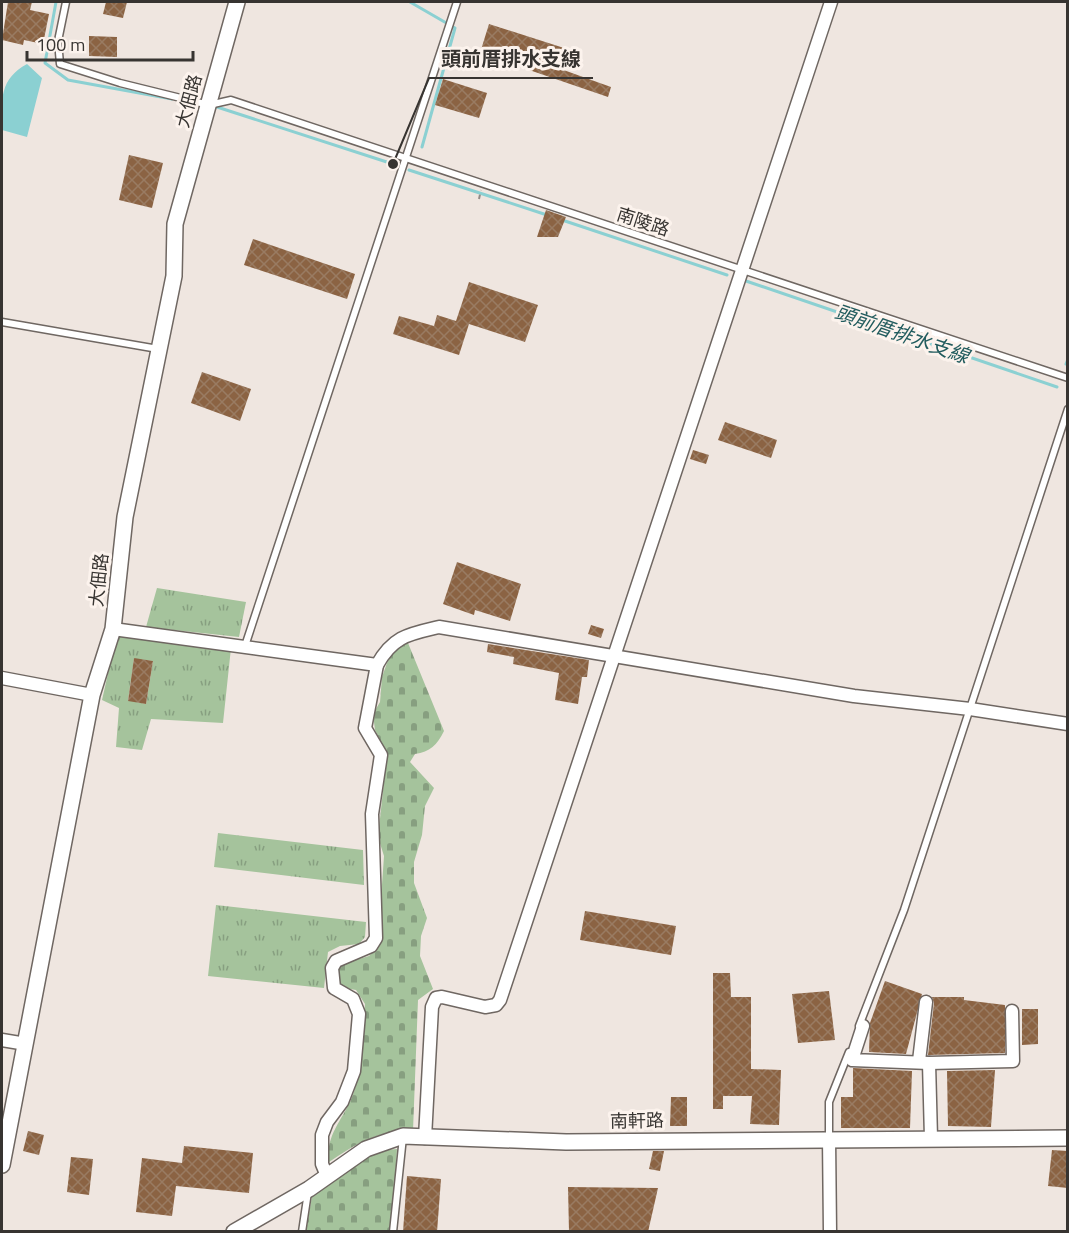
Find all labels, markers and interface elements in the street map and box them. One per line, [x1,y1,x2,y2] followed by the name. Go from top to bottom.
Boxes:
[27,24,194,62] scale bar
[36,31,85,58] text: 100 m
[429,40,593,78] callout: 頭前厝排水支線
[441,43,581,74] text: 頭前厝排水支線
[168,71,209,130] street label: 大佃路
[613,200,673,243] street label: 南陵路
[831,296,975,372] water label: 頭前厝排水支線
[82,552,115,608] street label: 大佃路
[610,1107,664,1134] street label: 南軒路

